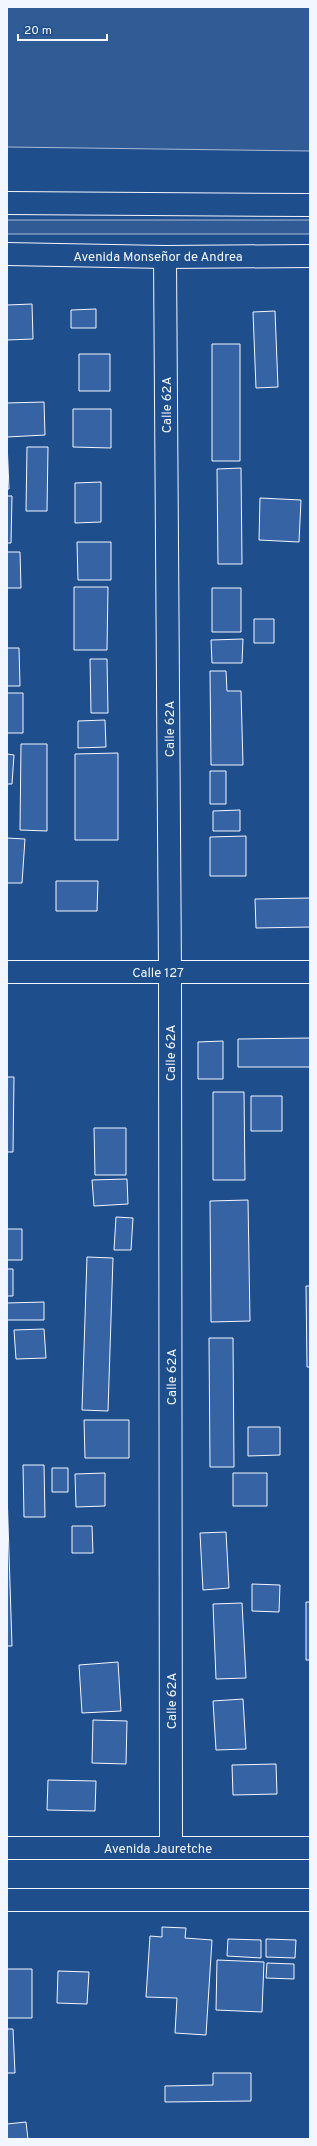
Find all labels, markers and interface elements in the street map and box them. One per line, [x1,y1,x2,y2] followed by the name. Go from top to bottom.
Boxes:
[18,16,107,42] scale bar
[24,23,52,39] text: 20 m
[73,250,243,266] street label: Avenida Monseñor de Andrea
[160,377,176,433] street label: Calle 62A
[163,701,179,757] street label: Calle 62A
[132,966,184,982] street label: Calle 127
[164,1025,180,1081] street label: Calle 62A
[165,1349,181,1405] street label: Calle 62A
[165,1673,181,1729] street label: Calle 62A
[104,1842,212,1858] street label: Avenida Jauretche

